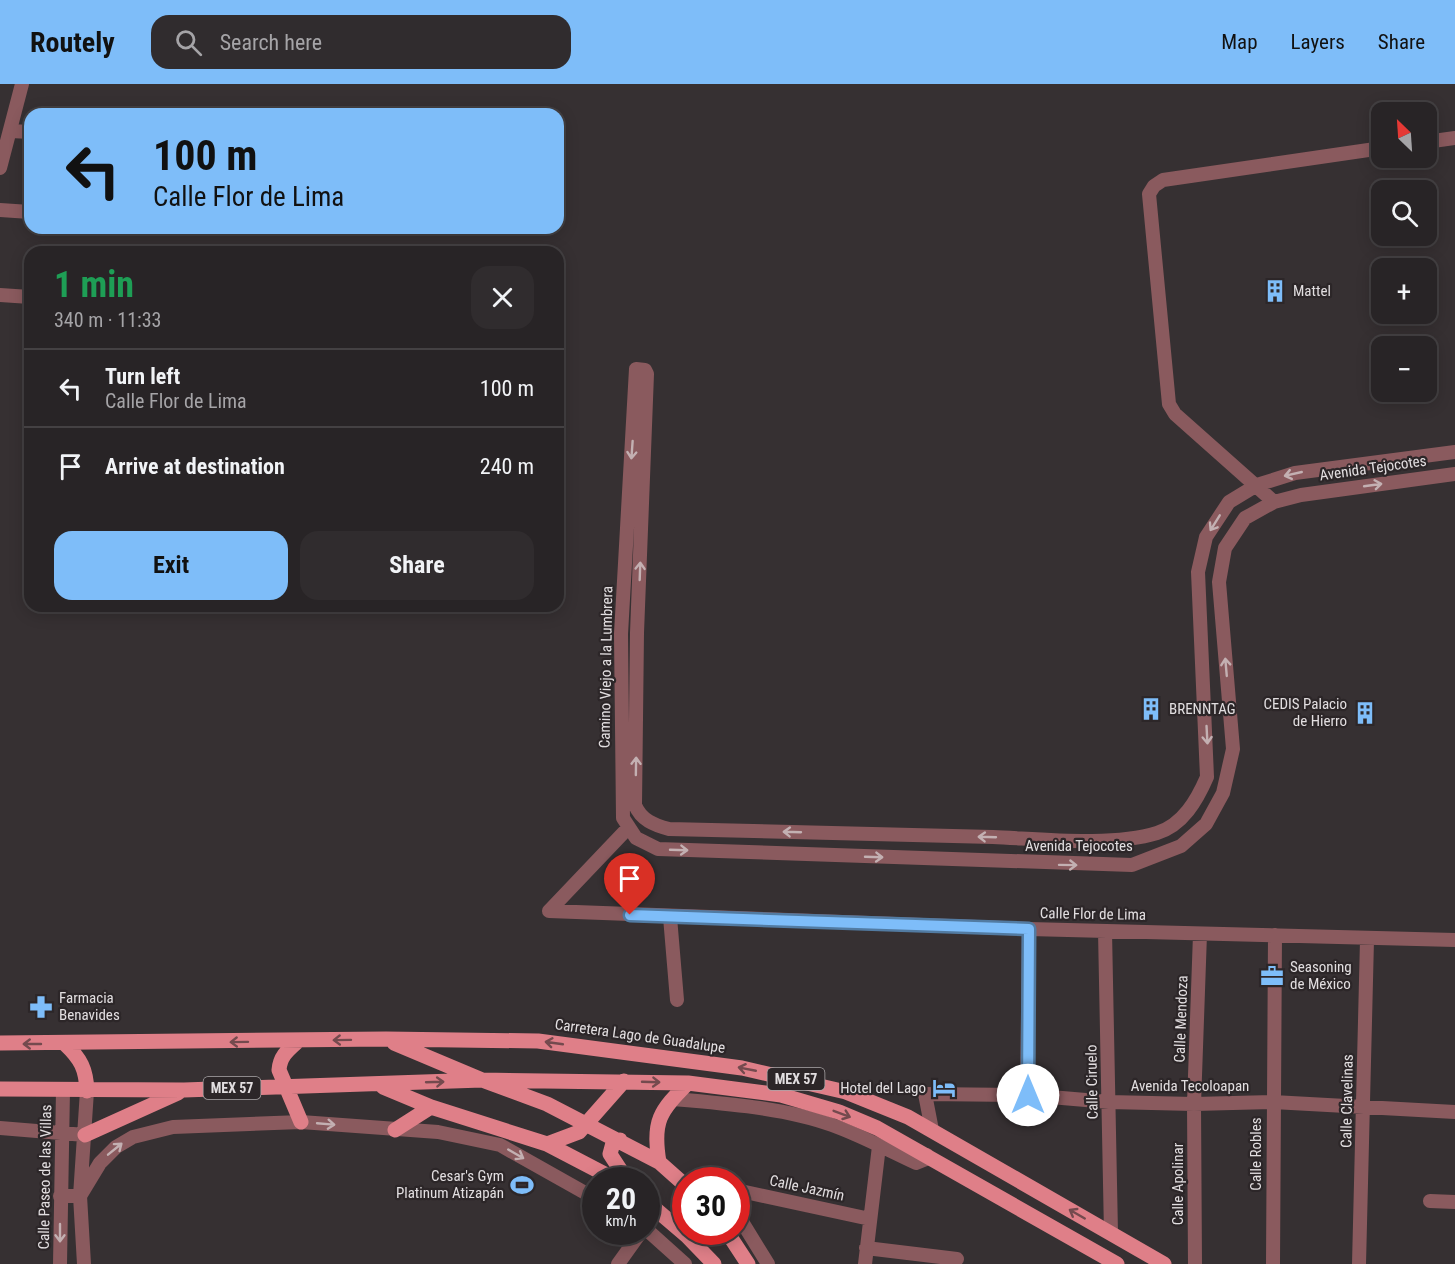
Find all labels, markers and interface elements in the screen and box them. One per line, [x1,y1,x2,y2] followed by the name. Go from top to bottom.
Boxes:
[151,15,571,69] search box
[30,26,115,59] text: Routely
[172,26,205,59] icon: search
[220,30,322,55] text: Search here
[1221,30,1258,54] text: Map
[1291,30,1345,54] text: Layers
[1378,30,1425,54] text: Share
[1371,102,1437,168] north arrow
[1371,102,1437,402] map controls
[153,131,258,180] text: 100 m
[54,132,132,210] icon: left
[1371,180,1437,246] button: search
[153,181,344,213] text: Calle Flor de Lima
[1371,258,1437,324] button: +
[54,264,134,306] text: 1 min
[471,266,534,329] button: close
[1262,278,1288,304] building icon: Mattel
[1293,282,1331,300] place label: Mattel
[54,308,161,332] text: 340 m · 11:33
[1371,336,1437,402] button: −
[105,364,180,389] text: Turn left
[54,372,87,405] icon: left
[480,376,534,401] text: 100 m
[105,389,247,413] text: Calle Flor de Lima
[627,440,638,460] one-way arrow
[54,450,87,483] icon: arrive
[1318,452,1428,484] street label: Avenida Tejocotes
[105,454,285,479] text: Arrive at destination
[480,454,534,479] text: 240 m
[1284,469,1303,481] one-way arrow
[1362,479,1382,490] one-way arrow
[1208,514,1220,531] one-way arrow
[54,531,288,600] button: Exit
[300,531,534,600] button: Share
[634,561,645,581] one-way arrow
[596,586,616,748] street label: Camino Viejo a la Lumbrera
[1221,657,1232,677] one-way arrow
[1264,695,1347,730] place label: CEDIS Palacio de Hierro
[1138,696,1164,722] building icon: BRENNTAG
[1169,700,1236,718] place label: BRENNTAG
[1352,700,1378,726] building icon: CEDIS Palacio de Hierro
[1201,724,1212,744] one-way arrow
[630,756,641,776] one-way arrow
[782,826,802,838] one-way arrow
[977,831,997,843] one-way arrow
[1025,837,1133,855] street label: Avenida Tejocotes
[668,844,688,855] one-way arrow
[863,852,883,863] one-way arrow
[604,853,655,915] pin
[1058,859,1078,871] one-way arrow
[613,862,646,895] icon: arrive
[1040,904,1146,924] street label: Calle Flor de Lima
[1290,958,1352,993] place label: Seasoning de México
[1259,963,1285,989] office icon: Seasoning de México
[1170,975,1192,1063] street label: Calle Mendoza
[59,989,120,1024] place label: Farmacia Benavides
[28,994,54,1020] pharmacy icon: Farmacia Benavides
[554,1015,726,1057] street label: Carretera Lago de Guadalupe
[332,1034,352,1046] one-way arrow
[230,1036,250,1048] one-way arrow
[544,1037,564,1048] one-way arrow
[23,1038,43,1050] one-way arrow
[1082,1044,1102,1120] street label: Calle Ciruelo
[1337,1054,1357,1148] street label: Calle Clavelinas
[738,1063,757,1074] one-way arrow
[996,1063,1060,1127] position arrow
[768,1068,824,1090] road number: MEX 57
[931,1075,957,1101] hotel icon: Hotel del Lago
[641,1076,661,1088] one-way arrow
[204,1077,260,1099] road number: MEX 57
[425,1077,445,1088] one-way arrow
[1131,1077,1249,1095] street label: Avenida Tecoloapan
[840,1079,926,1097] place label: Hotel del Lago
[35,1104,55,1250] street label: Calle Paseo de las Villas
[833,1109,851,1120] one-way arrow
[1247,1117,1265,1191] street label: Calle Robles
[315,1118,335,1129] one-way arrow
[1169,1142,1187,1225] street label: Calle Apolinar
[107,1143,123,1156] one-way arrow
[507,1149,524,1161] one-way arrow
[396,1167,504,1202] place label: Cesar's Gym Platinum Atizapán
[672,1167,750,1245] speed limit sign: 30
[768,1171,846,1205] street label: Calle Jazmín
[509,1172,535,1198] sports icon: Cesar's Gym Platinum Atizapán
[606,1181,636,1216] text: 20
[1069,1207,1086,1219] one-way arrow
[606,1212,636,1230] text: km/h
[54,1222,66,1242] one-way arrow

